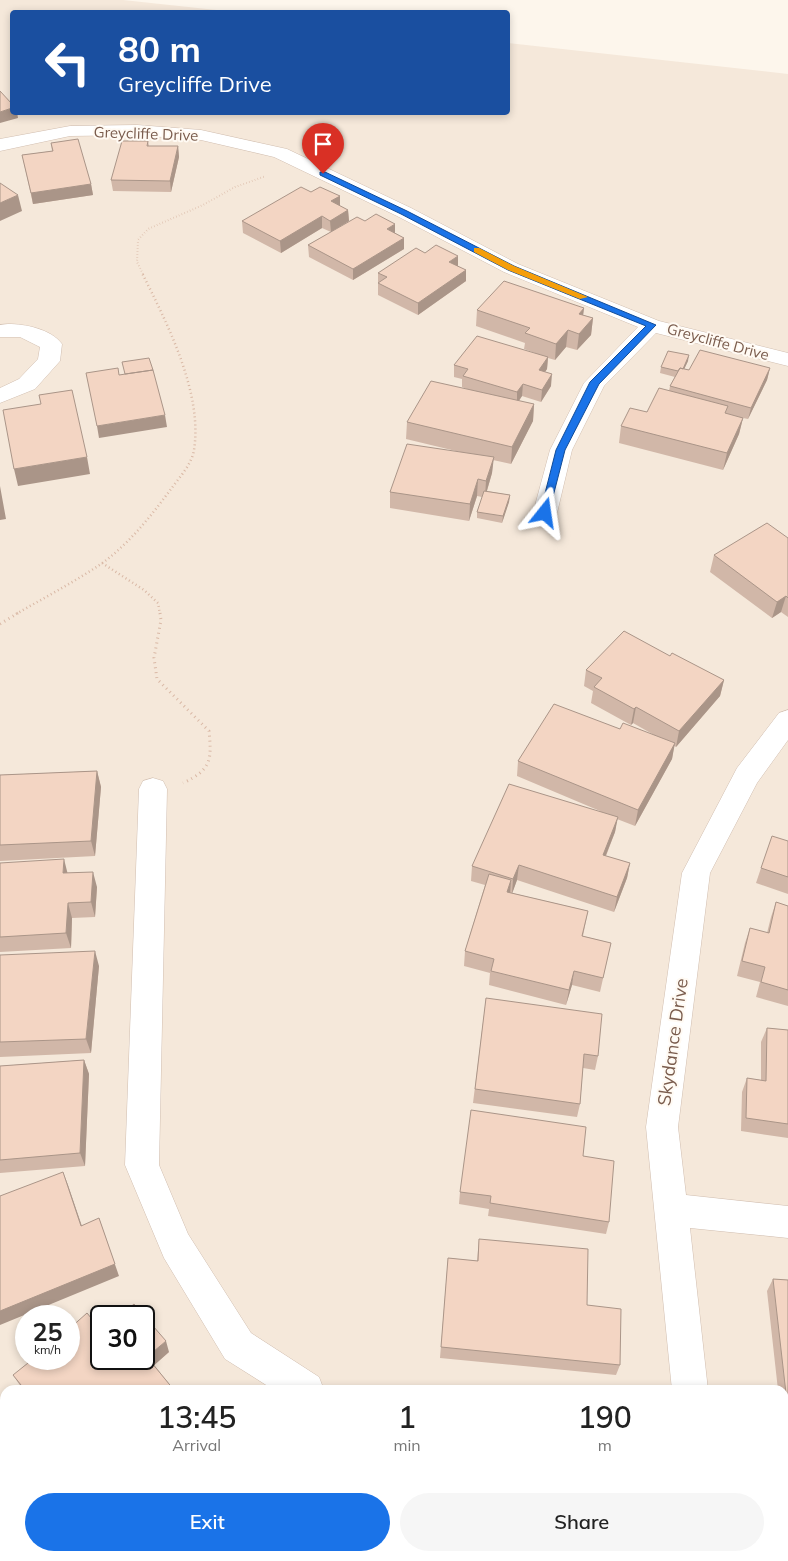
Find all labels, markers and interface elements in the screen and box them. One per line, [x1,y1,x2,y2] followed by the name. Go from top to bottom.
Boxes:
[118,27,201,71] text: 80 m
[35,30,100,95] icon: left
[118,70,272,98] text: Greycliffe Drive
[93,122,199,145] street label: Greycliffe Drive
[302,123,344,174] pin
[309,130,337,158] icon: arrive
[665,319,771,364] street label: Greycliffe Drive
[518,486,570,538] position arrow
[652,977,693,1107] street label: Skydance Drive
[90,1305,155,1370] speed limit sign: 30
[32,1316,63,1347] text: 25
[34,1342,61,1357] text: km/h
[157,1398,236,1436] text: 13:45
[398,1398,416,1436] text: 1
[578,1398,632,1436] text: 190
[172,1435,221,1455] text: Arrival
[393,1435,421,1455] text: min
[598,1435,612,1455] text: m
[25,1493,390,1551] button: Exit
[400,1493,764,1551] button: Share

